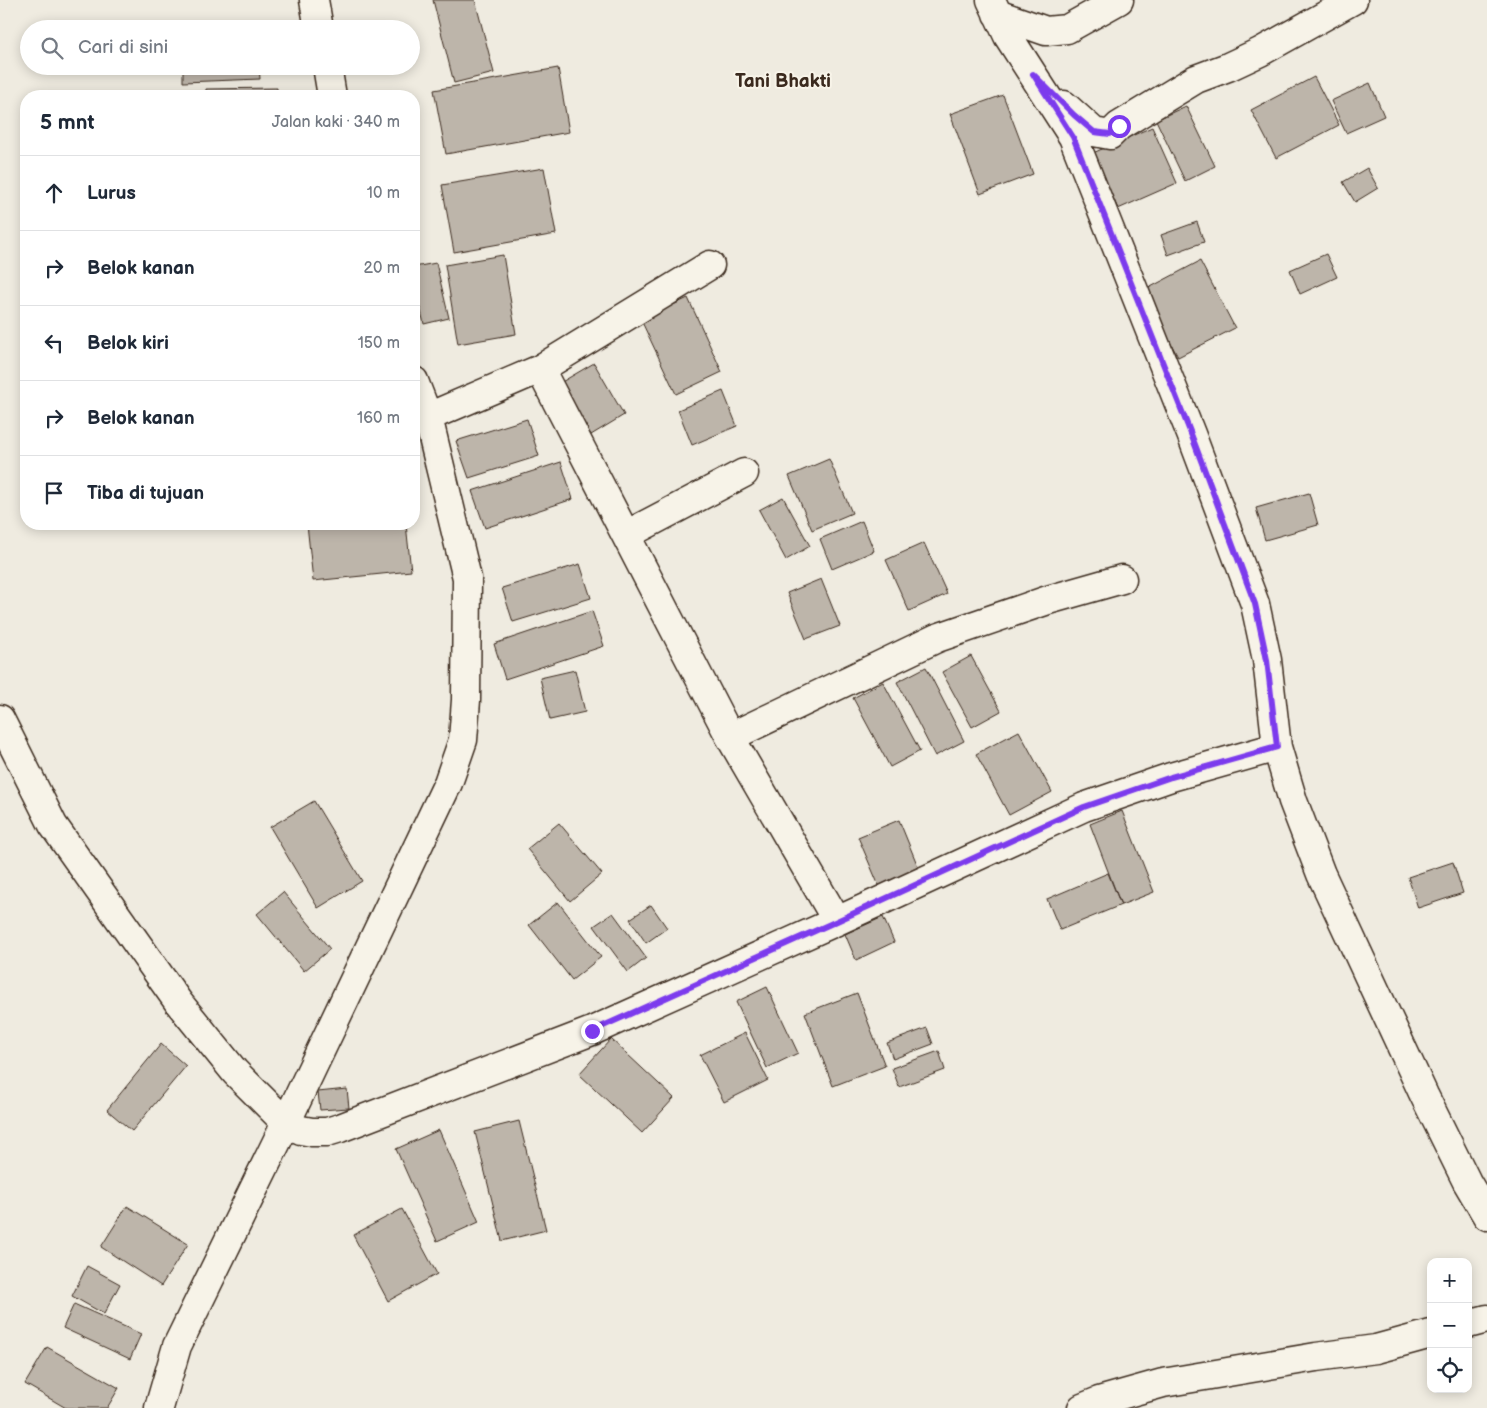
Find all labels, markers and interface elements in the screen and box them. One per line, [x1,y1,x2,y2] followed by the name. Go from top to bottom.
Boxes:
[20,20,420,75] search box
[38,34,66,62] icon: search
[78,36,168,59] text: Cari di sini
[735,70,831,93] district label: Tani Bhakti
[40,110,94,135] text: 5 mnt
[272,113,400,132] text: Jalan kaki · 340 m
[1108,115,1131,138] route start
[40,179,68,207] icon: ahead
[87,182,136,205] text: Lurus
[367,184,400,203] text: 10 m
[40,254,68,282] icon: right
[87,257,195,280] text: Belok kanan
[364,259,400,278] text: 20 m
[40,329,68,357] icon: left
[87,332,169,355] text: Belok kiri
[358,334,400,353] text: 150 m
[40,404,68,432] icon: right
[87,407,195,430] text: Belok kanan
[357,409,400,428] text: 160 m
[40,479,68,507] icon: arrive
[87,482,204,505] text: Tiba di tujuan
[581,1020,604,1043] route end
[1427,1258,1472,1393] map controls
[1427,1258,1472,1303] button: +
[1427,1303,1472,1348] button: −
[1427,1348,1472,1393] button: locate

